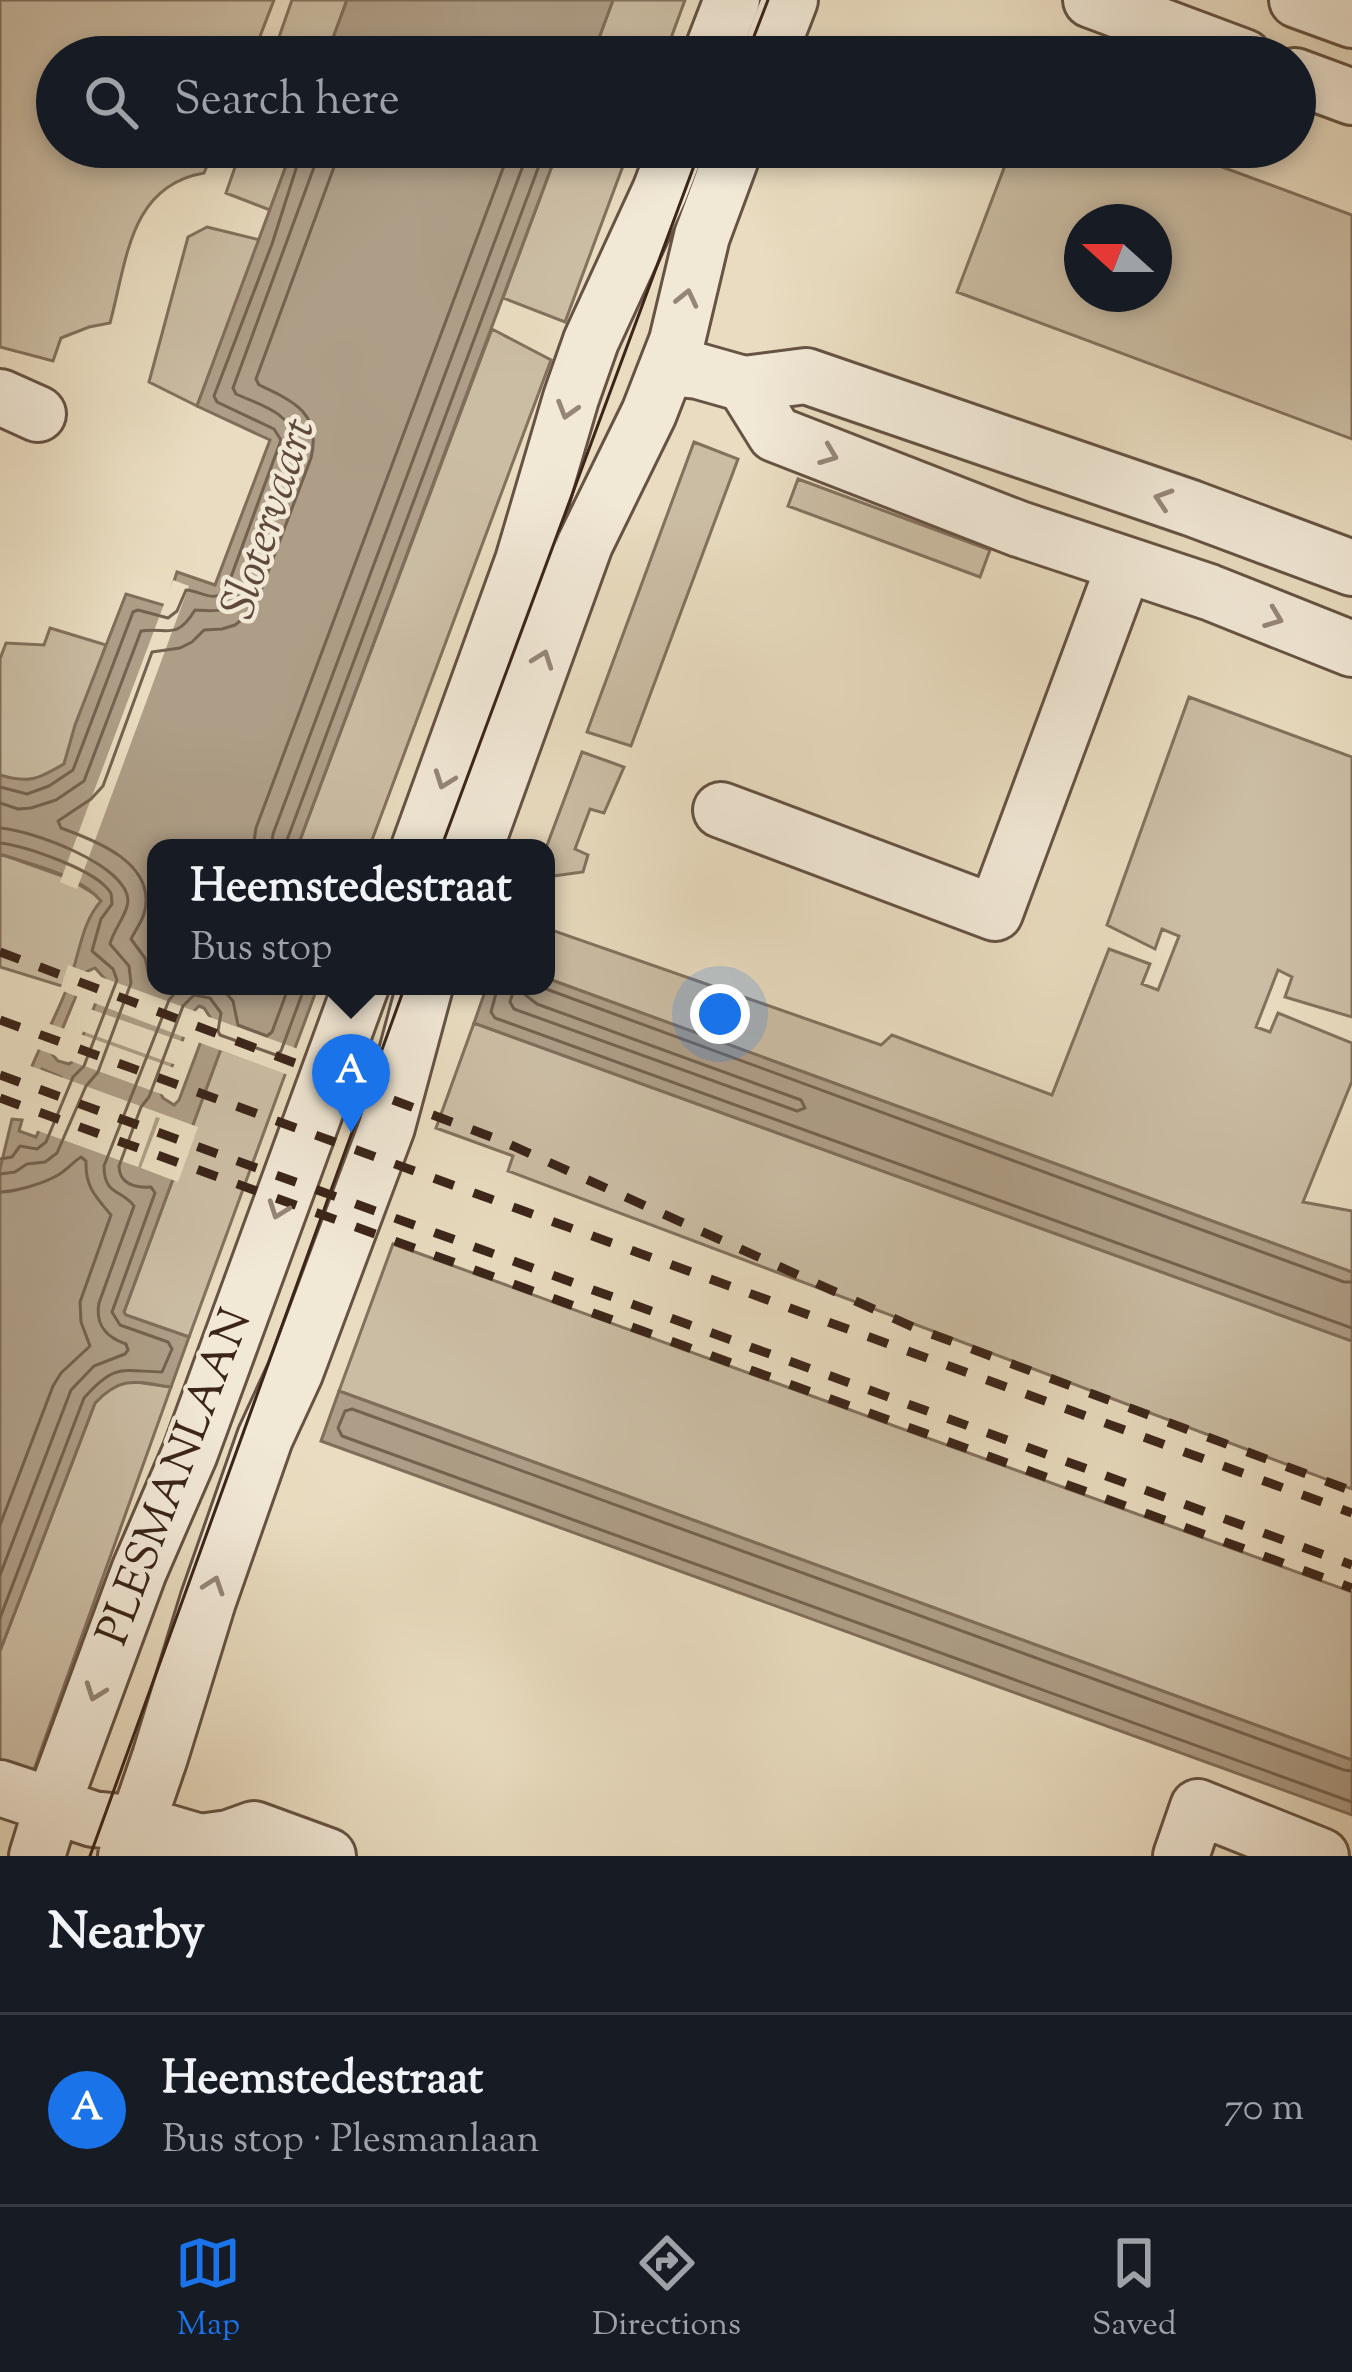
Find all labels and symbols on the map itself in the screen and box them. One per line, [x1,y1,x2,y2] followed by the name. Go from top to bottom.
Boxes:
[1064,204,1172,312] north arrow
[673,288,698,308] one-way arrow
[557,399,582,420] one-way arrow
[206,410,336,628] water label: Slotervaart
[817,441,838,466] one-way arrow
[1153,489,1174,514] one-way arrow
[1262,604,1283,628] one-way arrow
[529,650,553,671] one-way arrow
[434,768,458,789] one-way arrow
[690,984,750,1044] your location
[312,1034,390,1133] pin: A
[268,1198,292,1219] one-way arrow
[83,1300,271,1656] street label: PLESMANLAAN
[200,1576,224,1597] one-way arrow
[85,1681,109,1702] one-way arrow

